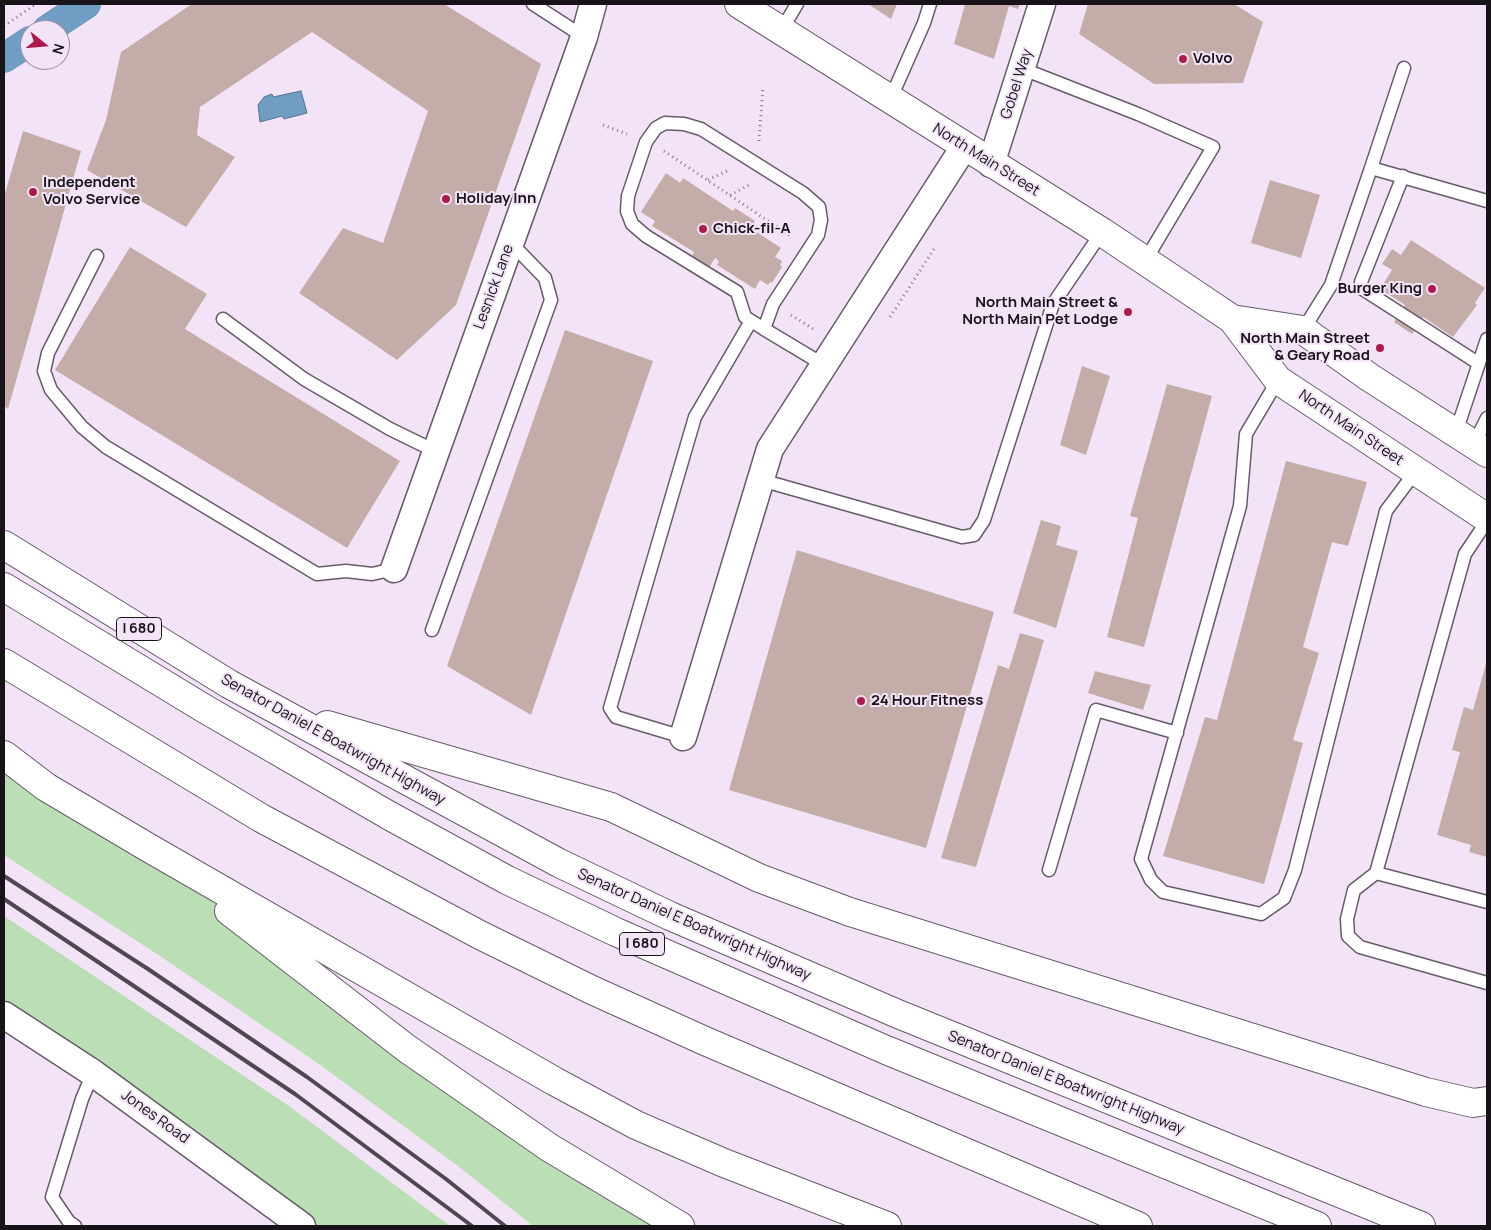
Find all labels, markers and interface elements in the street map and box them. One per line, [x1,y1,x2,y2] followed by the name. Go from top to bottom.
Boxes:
[20,20,70,70] north arrow
[48,42,69,57] text: N
[997,47,1037,121] street label: Gobel Way
[1193,50,1232,68] place label: Volvo
[1177,53,1189,65] marker: Volvo
[929,120,1043,200] street label: North Main Street
[43,174,140,209] place label: Independent Volvo Service
[27,186,39,198] marker: Independent Volvo Service
[456,190,536,208] place label: Holiday Inn
[440,193,452,205] marker: Holiday Inn
[713,220,791,238] place label: Chick-fil-A
[697,223,709,235] marker: Chick-fil-A
[470,242,518,332] street label: Lesnick Lane
[1338,280,1422,298] place label: Burger King
[1426,283,1438,295] marker: Burger King
[962,294,1118,329] place label: North Main Street & North Main Pet Lodge
[1122,306,1134,318] marker: North Main Street & North Main Pet Lodge
[1240,330,1370,365] place label: North Main Street & Geary Road
[1374,342,1386,354] marker: North Main Street & Geary Road
[1295,386,1407,470] street label: North Main Street
[116,618,162,640] road number: I 680
[218,671,448,809] street label: Senator Daniel E Boatwright Highway
[871,692,983,710] place label: 24 Hour Fitness
[855,695,867,707] marker: 24 Hour Fitness
[574,865,814,985] street label: Senator Daniel E Boatwright Highway
[620,932,664,956] road number: I 680
[945,1027,1187,1139] street label: Senator Daniel E Boatwright Highway
[117,1086,193,1148] street label: Jones Road

